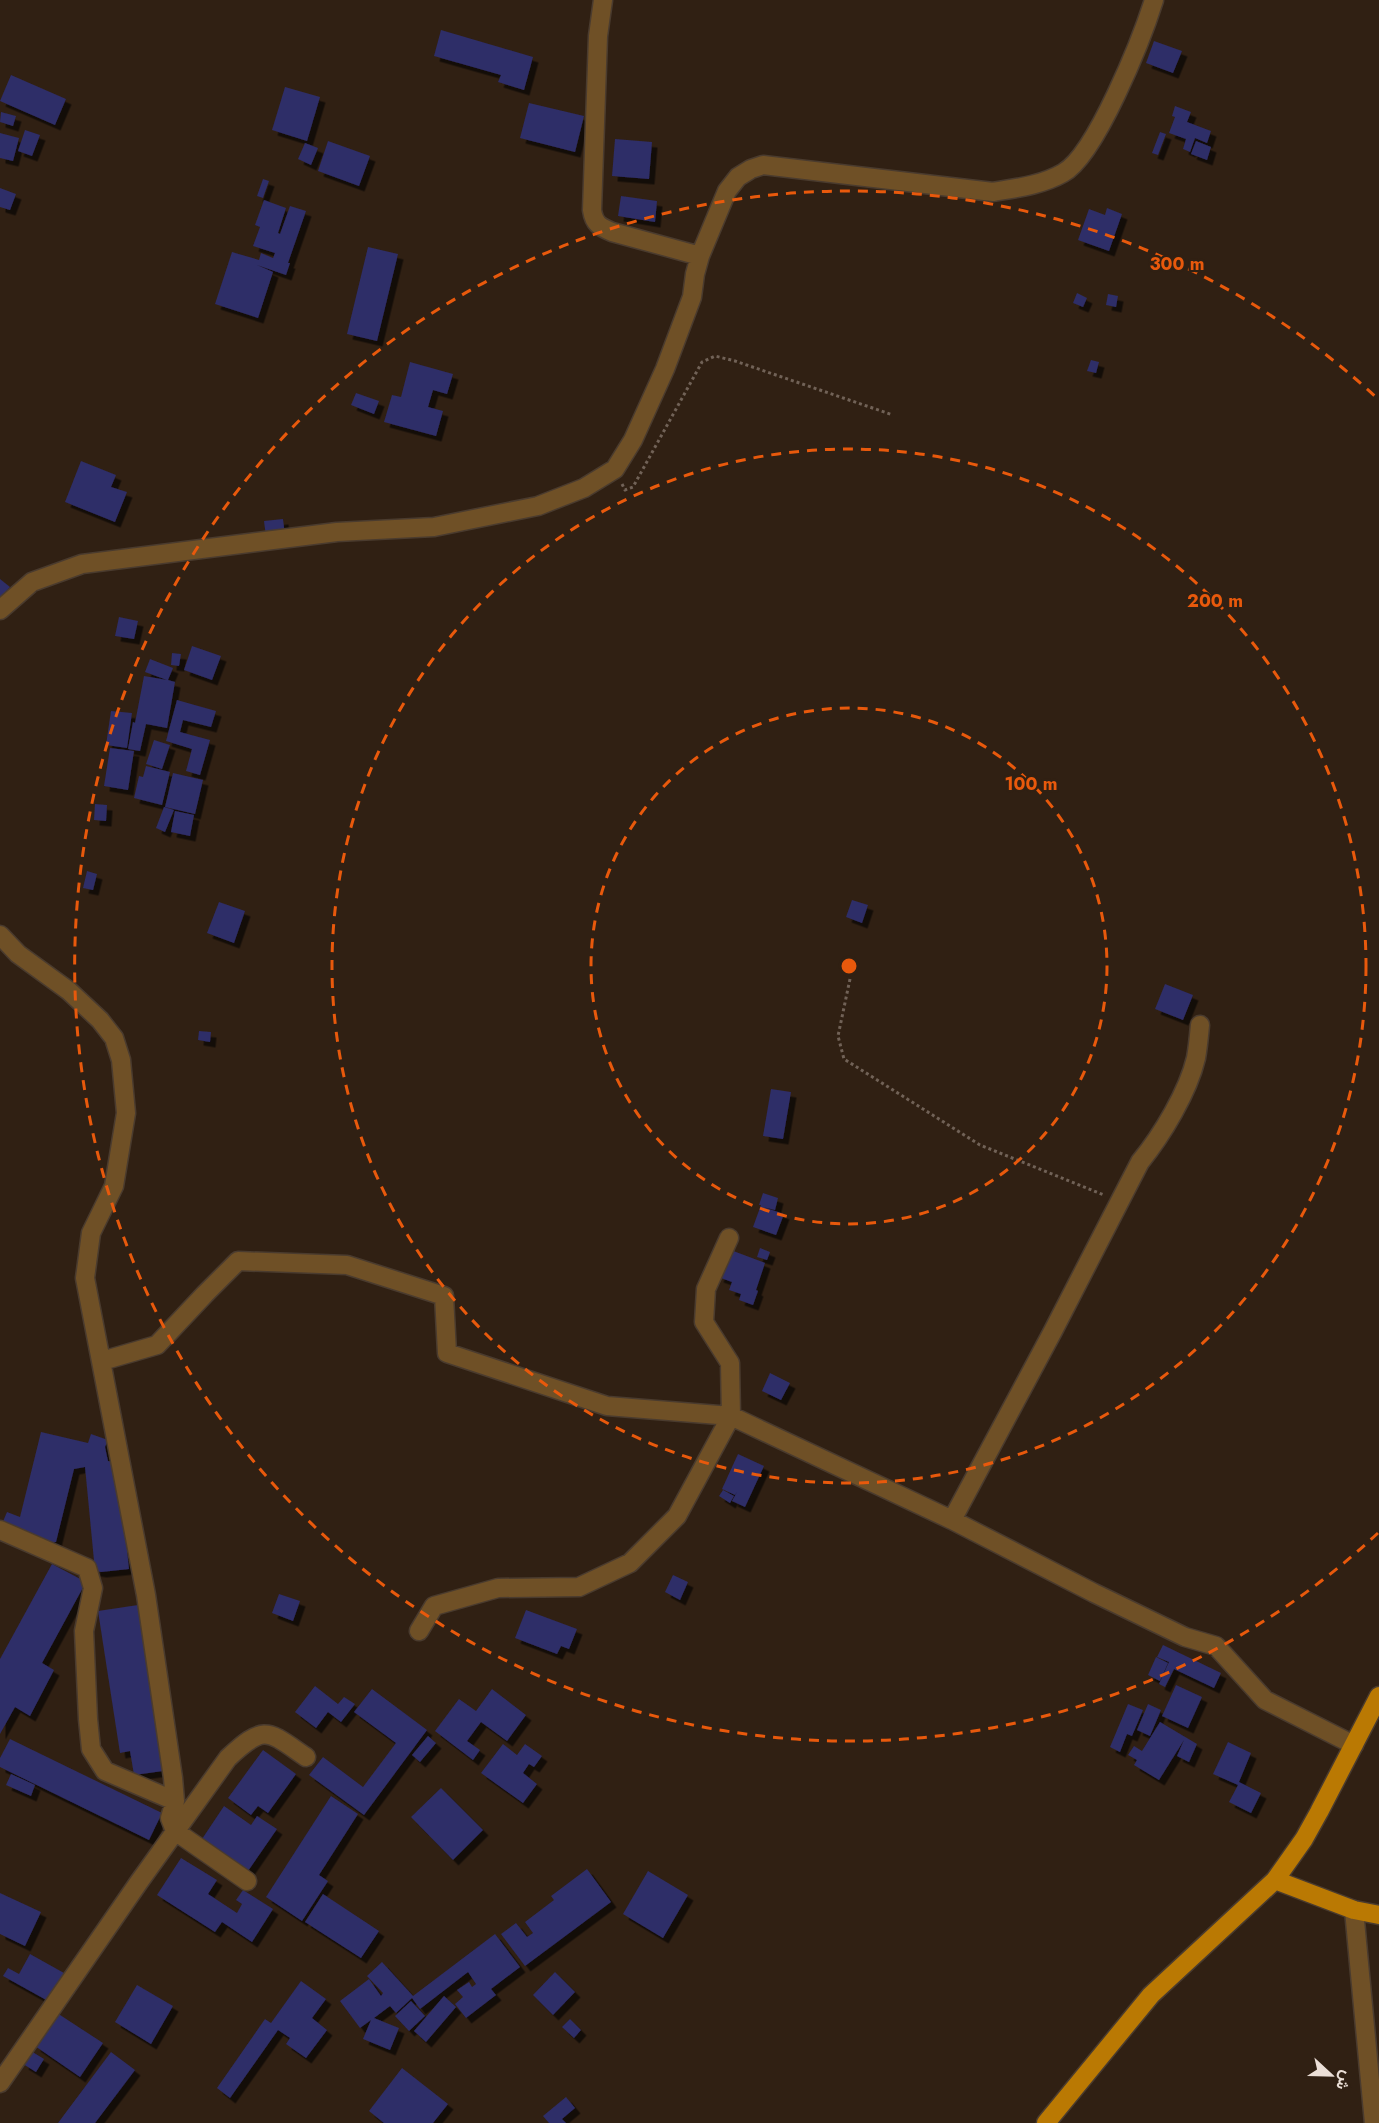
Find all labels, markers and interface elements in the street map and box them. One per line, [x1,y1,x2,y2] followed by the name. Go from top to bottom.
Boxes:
[1149,251,1205,277] text: 300 m
[1187,588,1243,614] text: 200 m
[1004,771,1058,797] text: 100 m
[839,956,859,976] centre of rings
[1301,2045,1361,2105] north arrow
[1330,2067,1359,2094] text: ش

